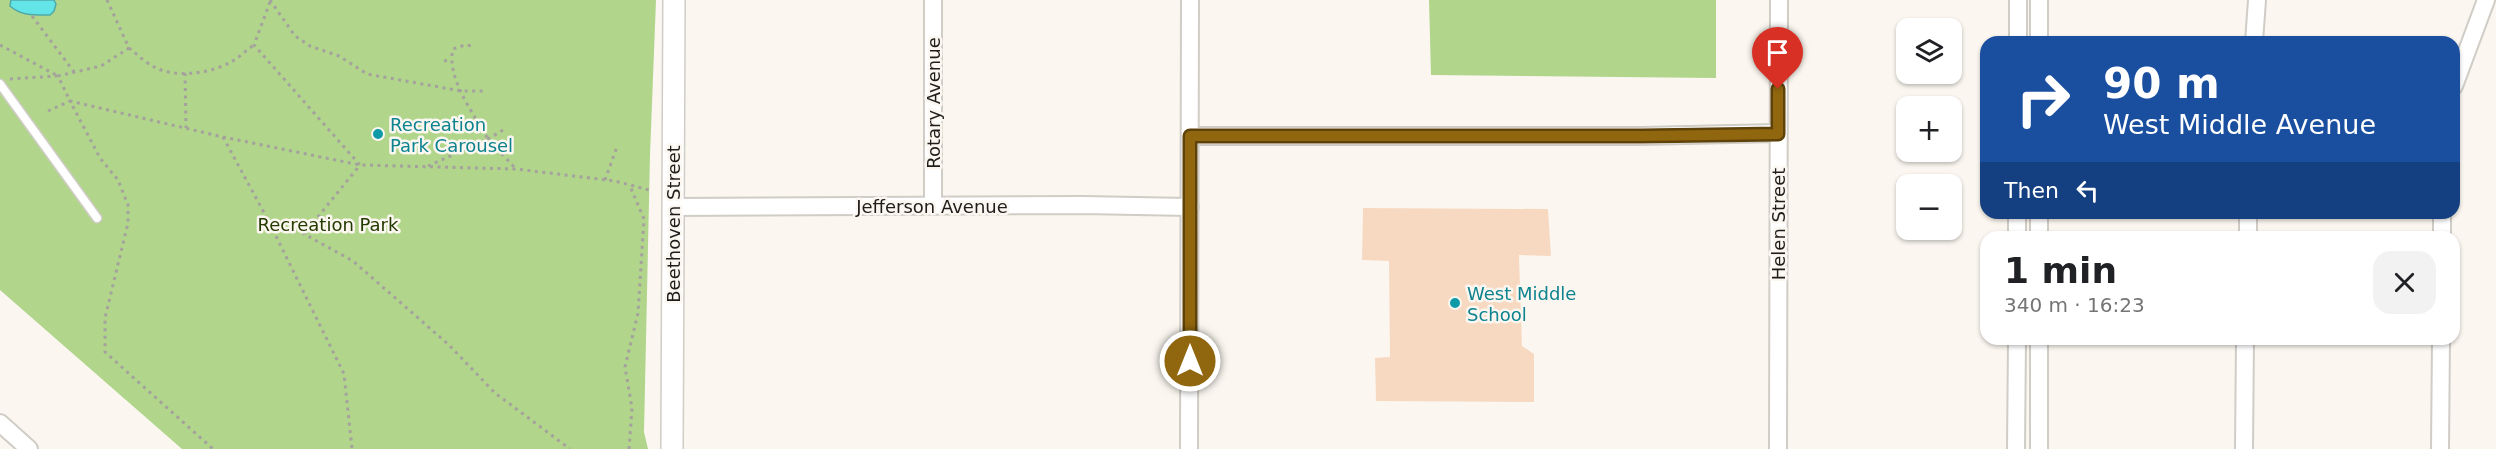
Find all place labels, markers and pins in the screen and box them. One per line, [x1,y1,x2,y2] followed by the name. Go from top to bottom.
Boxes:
[1752,27,1803,89] pin
[390,114,513,156] place label: Recreation Park Carousel
[371,127,385,141] marker: Recreation Park Carousel
[1467,283,1576,325] place label: West Middle School
[1448,296,1462,310] marker: West Middle School

